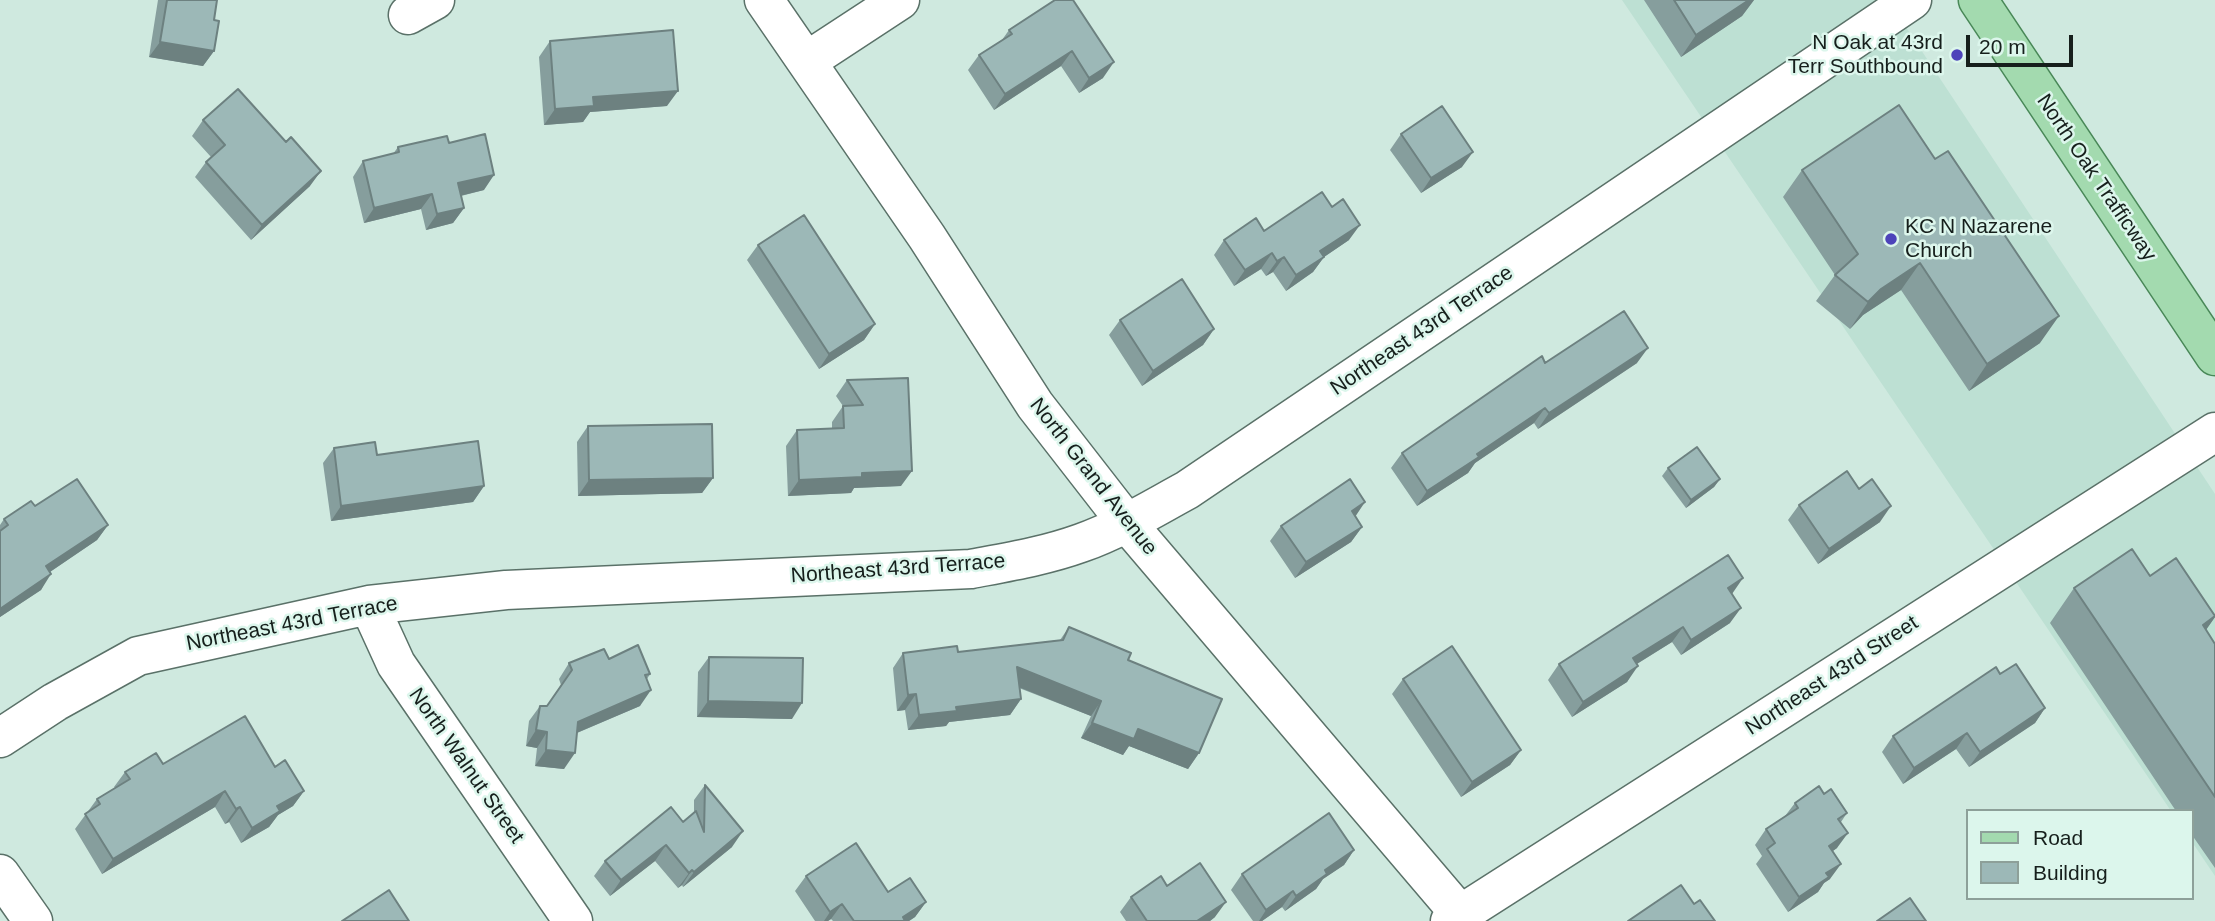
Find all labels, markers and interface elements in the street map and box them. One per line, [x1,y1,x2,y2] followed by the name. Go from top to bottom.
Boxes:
[1970,21,2077,65] scale bar
[1788,30,1943,80] place label: N Oak at 43rd Terr Southbound
[1979,35,2026,58] text: 20 m
[1949,47,1965,63] marker: N Oak at 43rd Terr Southbound
[2031,90,2161,266] street label: North Oak Trafficway
[1905,214,2052,264] place label: KC N Nazarene Church
[1883,231,1899,247] marker: KC N Nazarene Church
[1326,261,1518,401] street label: Northeast 43rd Terrace
[1024,394,1162,560] street label: North Grand Avenue
[790,549,1006,589] street label: Northeast 43rd Terrace
[184,591,400,657] street label: Northeast 43rd Terrace
[1741,611,1923,741] street label: Northeast 43rd Street
[403,684,529,848] street label: North Walnut Street
[1966,809,2194,900] legend
[2033,826,2083,849] text: Road
[2033,861,2108,884] text: Building

